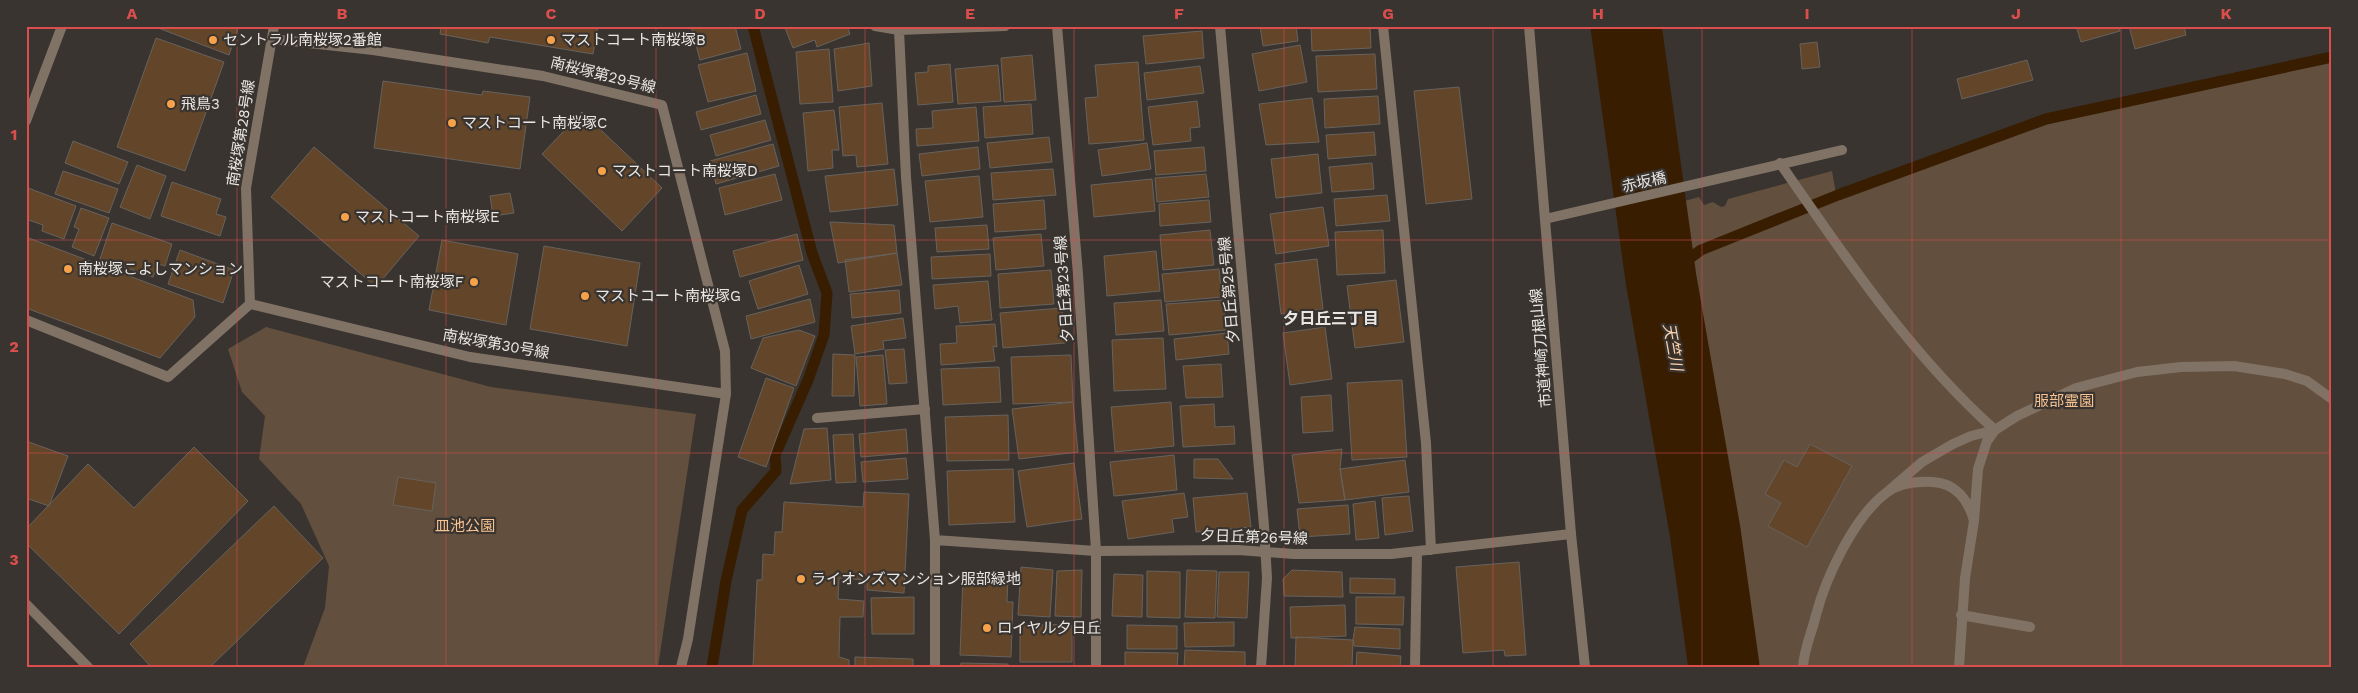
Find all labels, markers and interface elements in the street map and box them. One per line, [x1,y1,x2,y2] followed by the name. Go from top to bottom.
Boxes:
[127,4,138,23] text: A
[337,4,348,23] text: B
[546,4,557,23] text: C
[754,4,766,23] text: D
[965,4,975,23] text: E
[1174,4,1184,23] text: F
[1382,4,1394,23] text: G
[1592,4,1604,23] text: H
[1804,4,1810,23] text: I
[2011,4,2021,23] text: J
[2220,4,2232,23] text: K
[223,31,382,49] place label: セントラル南桜塚2番館
[561,31,706,49] place label: マストコート南桜塚B
[207,34,219,46] marker: セントラル南桜塚2番館
[545,34,557,46] marker: マストコート南桜塚B
[548,53,658,97] street label: 南桜塚第29号線
[224,78,258,188] street label: 南桜塚第28号線
[181,95,220,113] place label: 飛鳥3
[165,98,177,110] marker: 飛鳥3
[462,114,607,132] place label: マストコート南桜塚C
[446,117,458,129] marker: マストコート南桜塚C
[11,125,17,144] text: 1
[612,162,758,180] place label: マストコート南桜塚D
[596,165,608,177] marker: マストコート南桜塚D
[1620,168,1668,196] street label: 赤坂橋
[355,208,500,226] place label: マストコート南桜塚E
[339,211,351,223] marker: マストコート南桜塚E
[1051,235,1077,343] street label: 夕日丘第23号線
[1215,236,1243,344] street label: 夕日丘第25号線
[78,260,243,278] place label: 南桜塚こよしマンション
[62,263,74,275] marker: 南桜塚こよしマンション
[320,273,464,291] place label: マストコート南桜塚F
[468,276,480,288] marker: マストコート南桜塚F
[595,287,741,305] place label: マストコート南桜塚G
[1527,287,1555,409] street label: 市道神崎刀根山線
[579,290,591,302] marker: マストコート南桜塚G
[1283,309,1379,328] district label: 夕日丘三丁目
[1659,322,1687,374] water label: 天竺川
[441,326,551,362] street label: 南桜塚第30号線
[9,337,19,356] text: 2
[2034,392,2094,410] park label: 服部霊園
[435,517,495,535] park label: 皿池公園
[1200,526,1308,548] street label: 夕日丘第26号線
[9,550,19,569] text: 3
[811,570,1021,588] place label: ライオンズマンション服部緑地
[795,573,807,585] marker: ライオンズマンション服部緑地
[997,619,1102,637] place label: ロイヤル夕日丘
[981,622,993,634] marker: ロイヤル夕日丘

